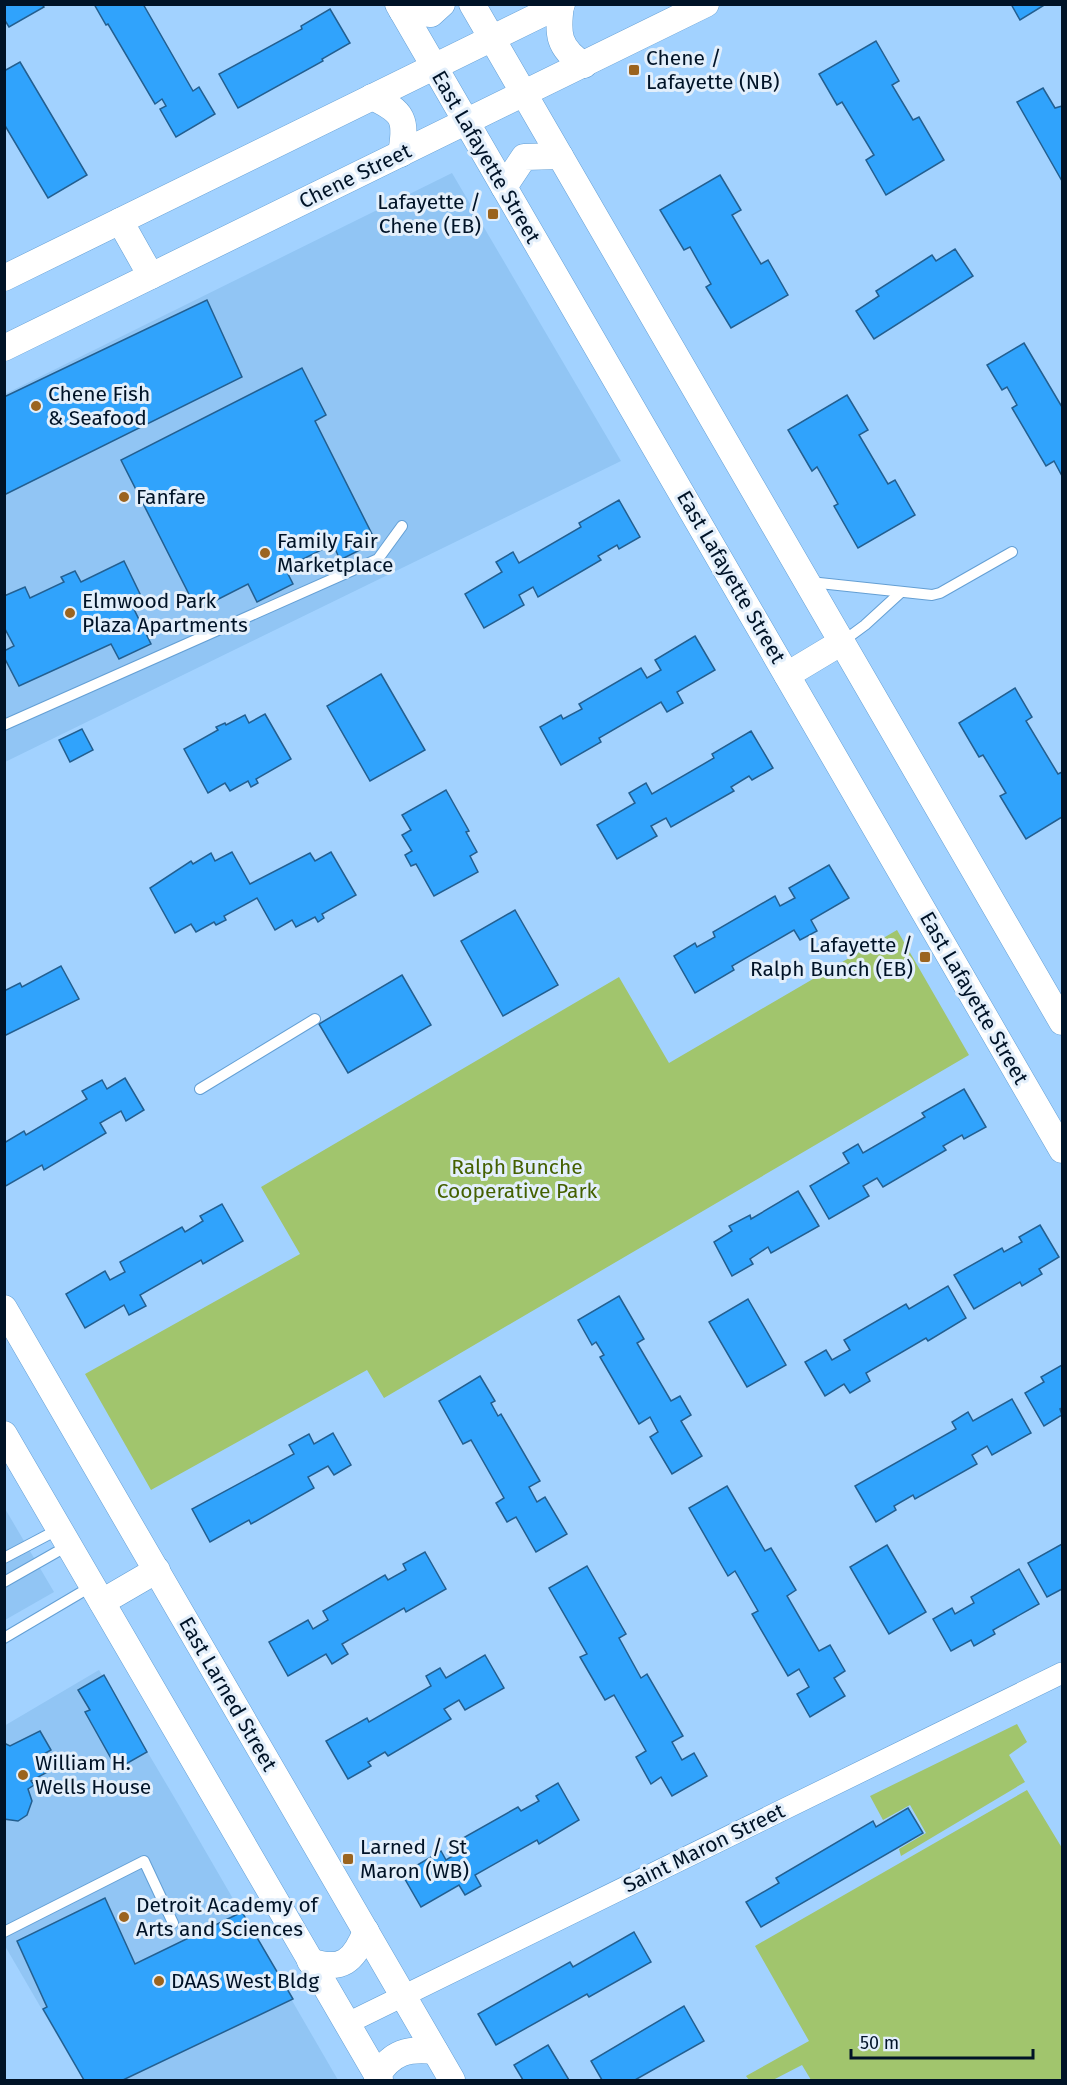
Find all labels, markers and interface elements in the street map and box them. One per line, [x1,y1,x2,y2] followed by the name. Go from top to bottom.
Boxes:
[646,45,780,95] place label: Chene / Lafayette (NB)
[627,63,641,77] marker: Chene / Lafayette (NB)
[426,66,546,248] street label: East Lafayette Street
[295,137,416,214] street label: Chene Street
[377,189,481,239] place label: Lafayette / Chene (EB)
[486,207,500,221] marker: Lafayette / Chene (EB)
[48,381,150,431] place label: Chene Fish & Seafood
[29,399,43,413] marker: Chene Fish & Seafood
[136,484,206,510] place label: Fanfare
[671,486,791,668] street label: East Lafayette Street
[117,490,131,504] marker: Fanfare
[277,528,393,578] place label: Family Fair Marketplace
[258,546,272,560] marker: Family Fair Marketplace
[82,588,248,638] place label: Elmwood Park Plaza Apartments
[63,606,77,620] marker: Elmwood Park Plaza Apartments
[914,907,1034,1089] street label: East Lafayette Street
[750,932,913,982] place label: Lafayette / Ralph Bunch (EB)
[918,950,932,964] marker: Lafayette / Ralph Bunch (EB)
[437,1154,598,1204] park label: Ralph Bunche Cooperative Park
[173,1612,283,1776] street label: East Larned Street
[35,1750,151,1800] place label: William H. Wells House
[16,1768,30,1782] marker: William H. Wells House
[619,1797,789,1898] street label: Saint Maron Street
[360,1834,469,1884] place label: Larned / St Maron (WB)
[341,1852,355,1866] marker: Larned / St Maron (WB)
[136,1892,320,1942] place label: Detroit Academy of Arts and Sciences
[117,1910,131,1924] marker: Detroit Academy of Arts and Sciences
[171,1968,319,1994] place label: DAAS West Bldg
[152,1974,166,1988] marker: DAAS West Bldg
[851,2022,1032,2060] scale bar
[860,2032,899,2054] text: 50 m

